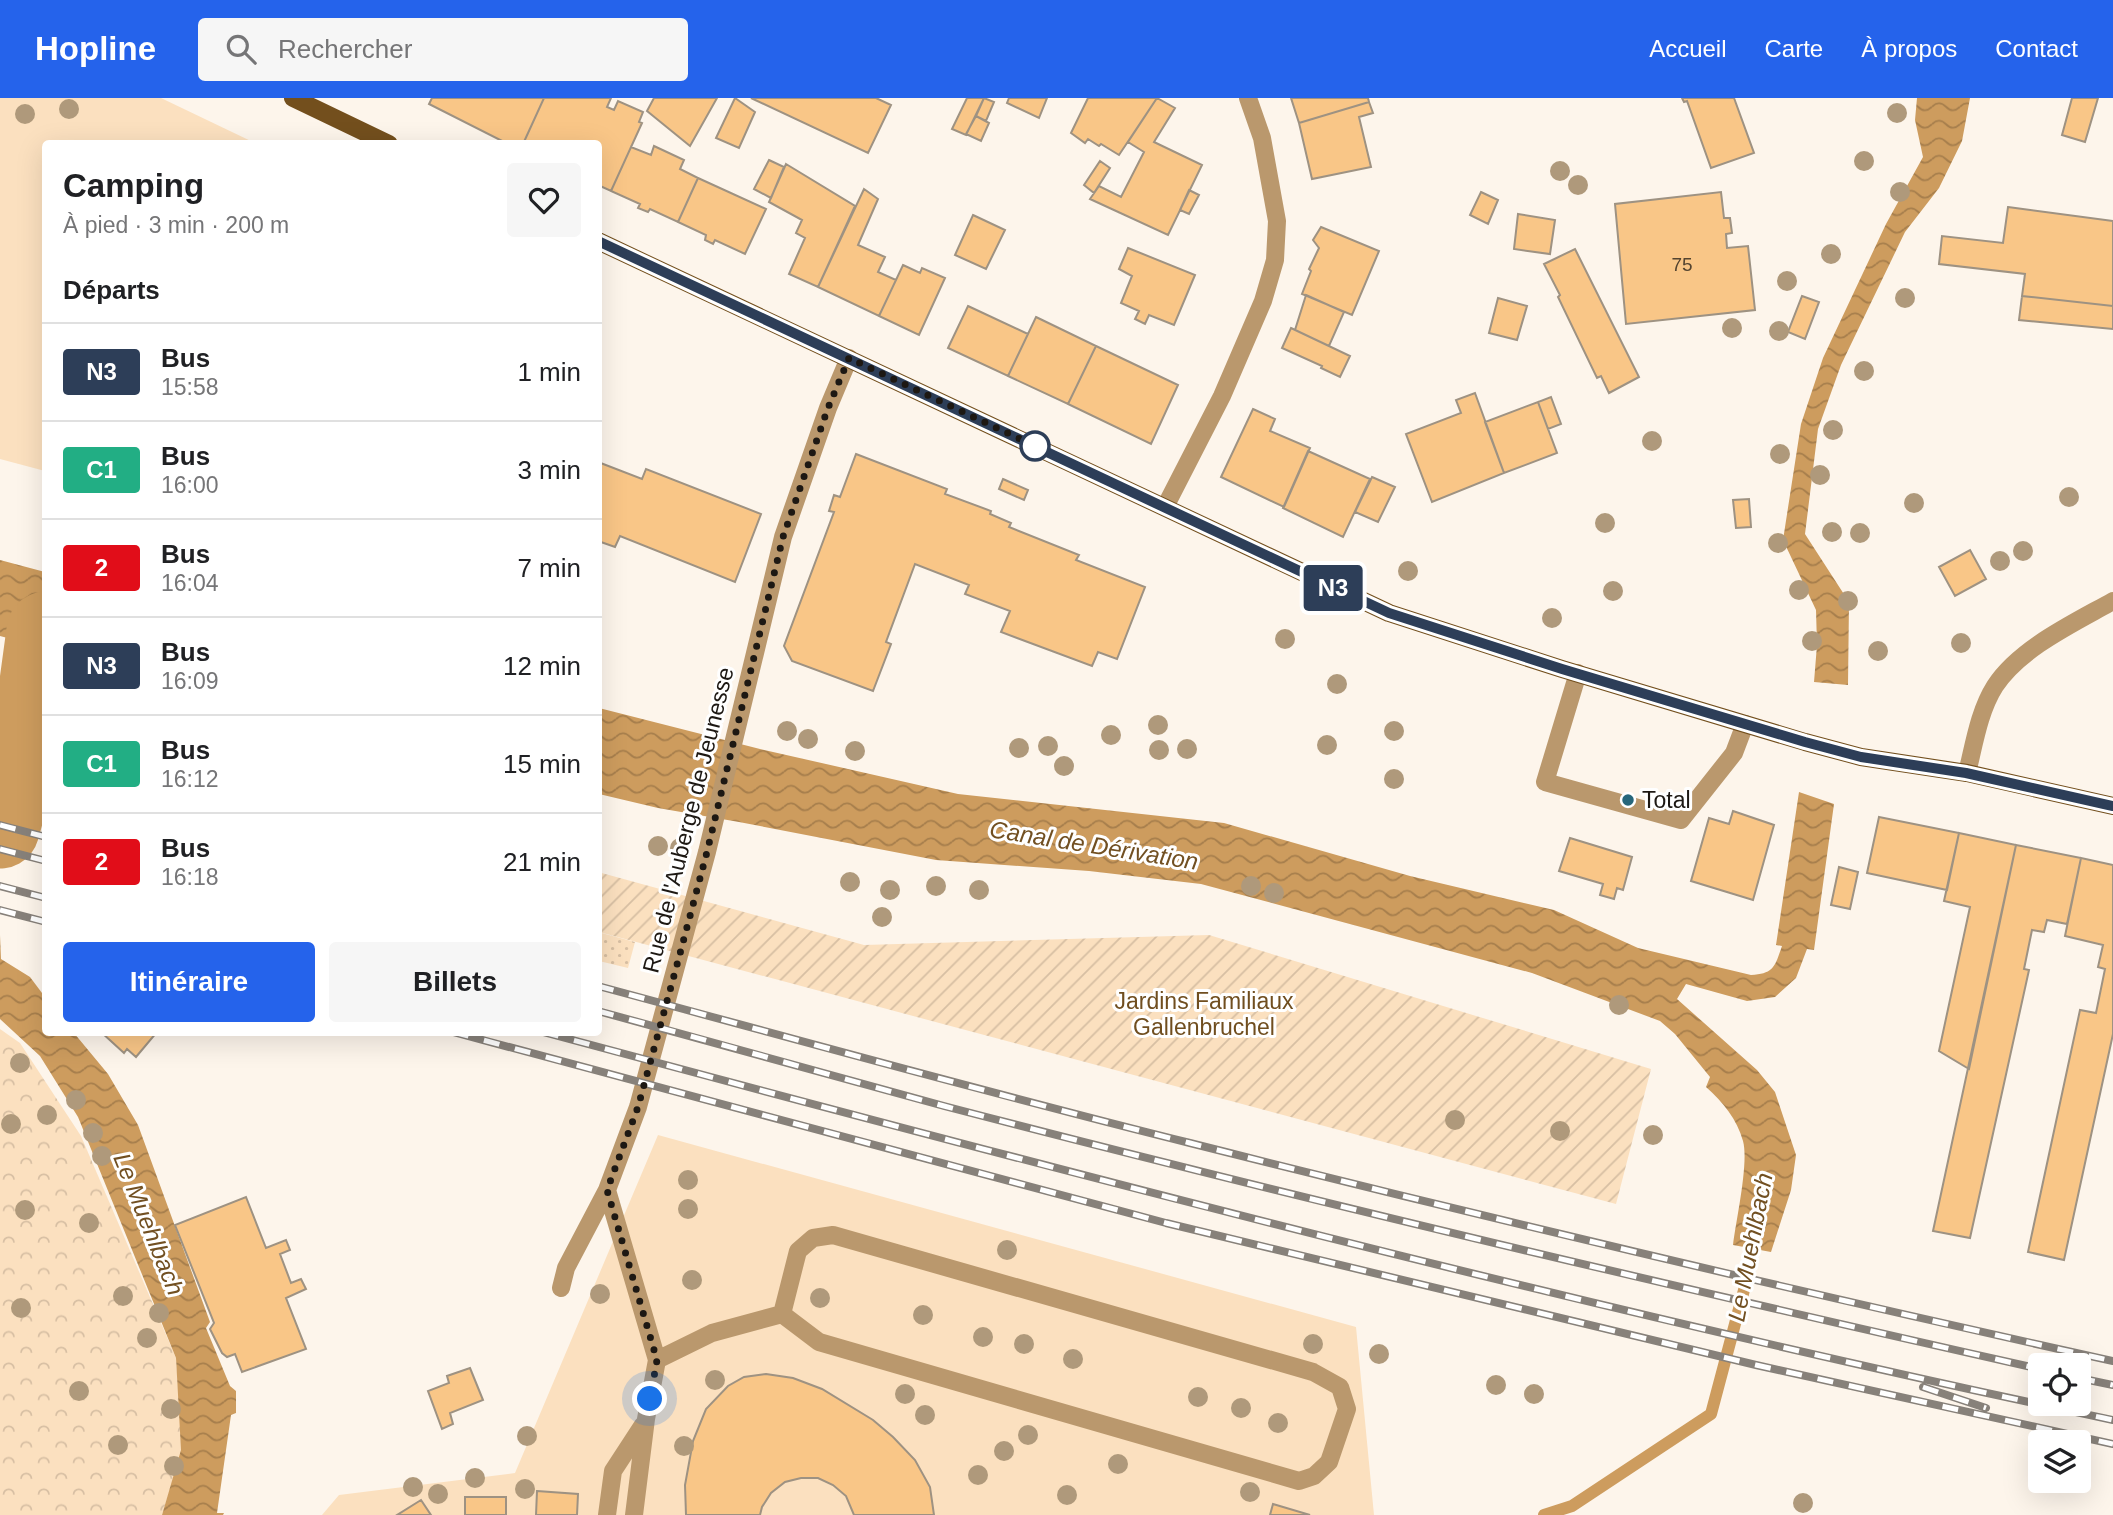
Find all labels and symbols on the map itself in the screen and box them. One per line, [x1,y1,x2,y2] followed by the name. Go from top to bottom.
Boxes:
[1671,254,1693,275] house number: 75
[1020,431,1050,461] unlabelled marker
[1302,565,1364,611] line badge: N3
[637,665,739,975] street label: Rue de l'Auberge de Jeunesse
[1642,787,1691,813] place label: Total
[1620,792,1636,808] marker: Total
[988,815,1200,875] water label: Canal de Dérivation
[1115,988,1294,1040] park label: Jardins Familiaux Gallenbruchel
[108,1149,190,1299] water label: Le Muehlbach
[1722,1170,1778,1324] water label: Le Muehlbach
[632,1381,667,1416] your location

